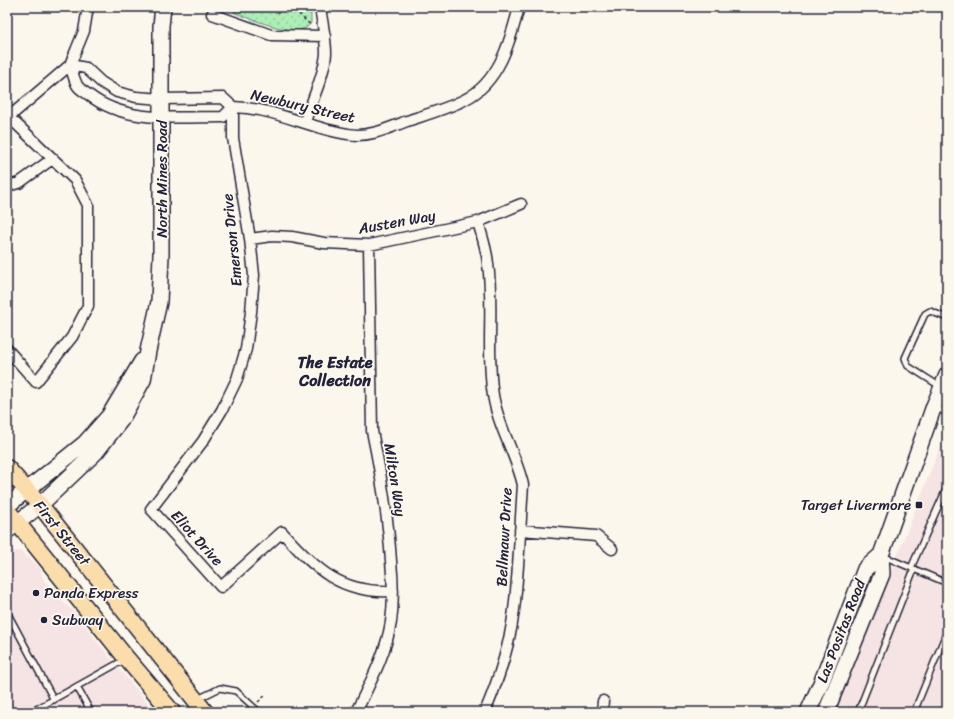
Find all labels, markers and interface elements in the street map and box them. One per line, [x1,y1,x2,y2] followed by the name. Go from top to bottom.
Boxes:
[248,81,358,131] street label: Newbury Street
[149,119,175,238] street label: North Mines Road
[214,192,250,288] street label: Emerson Drive
[355,202,438,242] street label: Austen Way
[297,348,373,395] district label: The Estate Collection
[376,442,414,519] street label: Milton Way
[488,487,520,587] street label: Bellmawr Drive
[801,492,911,518] place label: Target Livermore
[27,494,98,573] street label: First Street
[914,500,924,510] marker: Target Livermore
[164,504,230,572] street label: Eliot Drive
[809,574,873,687] street label: Las Positas Road
[44,580,138,606] place label: Panda Express
[31,588,41,598] marker: Panda Express
[52,607,104,633] place label: Subway
[39,615,49,625] marker: Subway

